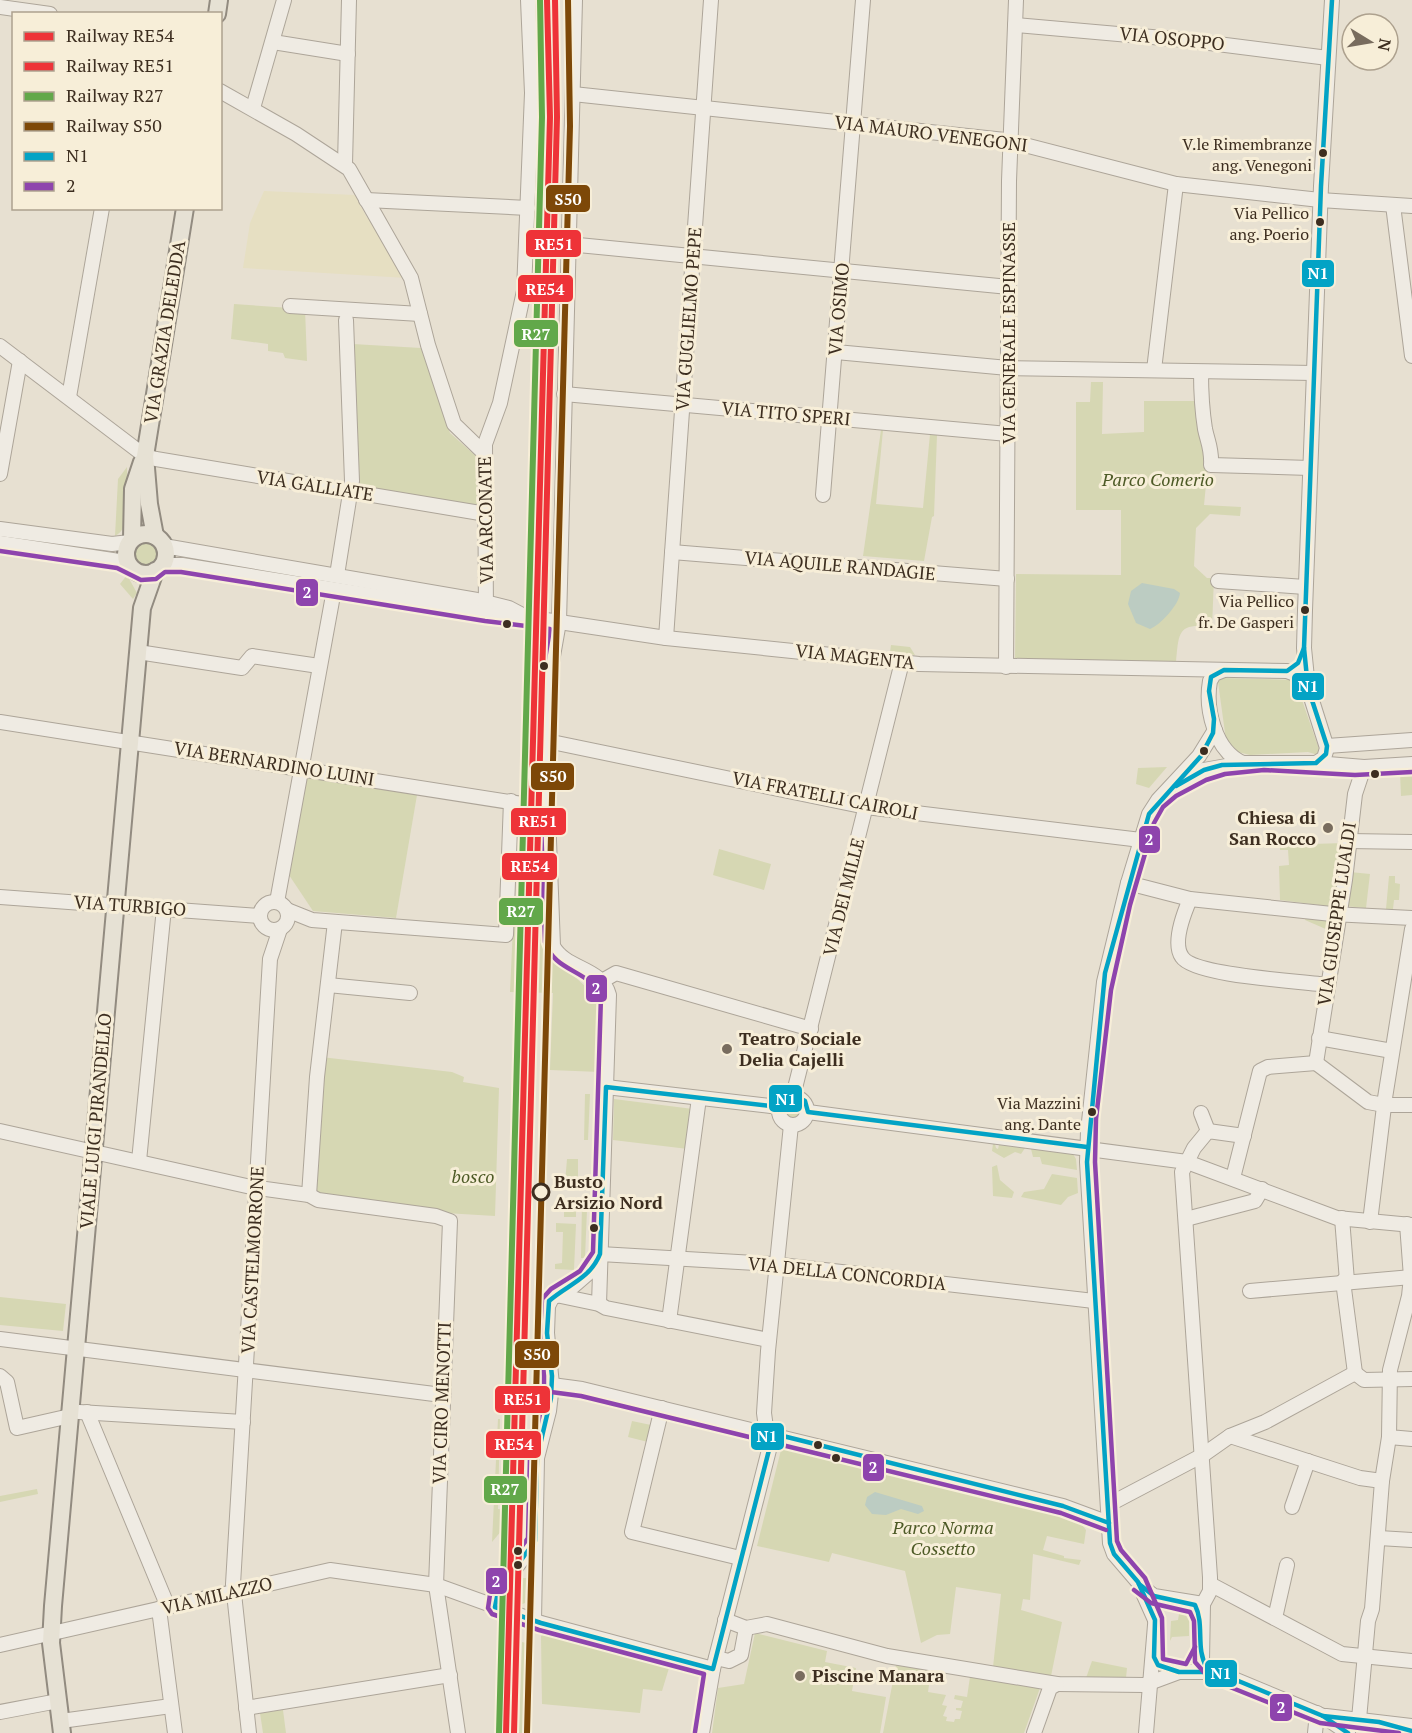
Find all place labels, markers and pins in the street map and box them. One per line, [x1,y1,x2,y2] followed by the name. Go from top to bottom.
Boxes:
[1182,133,1312,176] place label: V.le Rimembranze ang. Venegoni
[1317,147,1329,159] marker: V.le Rimembranze ang. Venegoni
[1230,202,1309,245] place label: Via Pellico ang. Poerio
[1314,216,1326,228] marker: Via Pellico ang. Poerio
[1198,590,1294,633] place label: Via Pellico fr. De Gasperi
[1299,604,1311,616] marker: Via Pellico fr. De Gasperi
[501,618,513,630] unlabelled marker
[538,660,550,672] unlabelled marker
[1198,745,1210,757] unlabelled marker
[1369,768,1381,780] unlabelled marker
[1229,805,1316,850] place label: Chiesa di San Rocco
[1321,821,1335,835] marker: Chiesa di San Rocco
[739,1026,862,1071] place label: Teatro Sociale Delia Cajelli
[720,1042,734,1056] marker: Teatro Sociale Delia Cajelli
[997,1092,1081,1135] place label: Via Mazzini ang. Dante
[1086,1106,1098,1118] marker: Via Mazzini ang. Dante
[554,1169,663,1214] place label: Busto Arsizio Nord
[532,1183,550,1201] marker: Busto Arsizio Nord
[588,1222,600,1234] unlabelled marker
[812,1439,824,1451] unlabelled marker
[830,1452,842,1464] unlabelled marker
[512,1545,524,1557] unlabelled marker
[512,1559,524,1571] unlabelled marker
[812,1663,945,1687] place label: Piscine Manara
[793,1669,807,1683] marker: Piscine Manara

